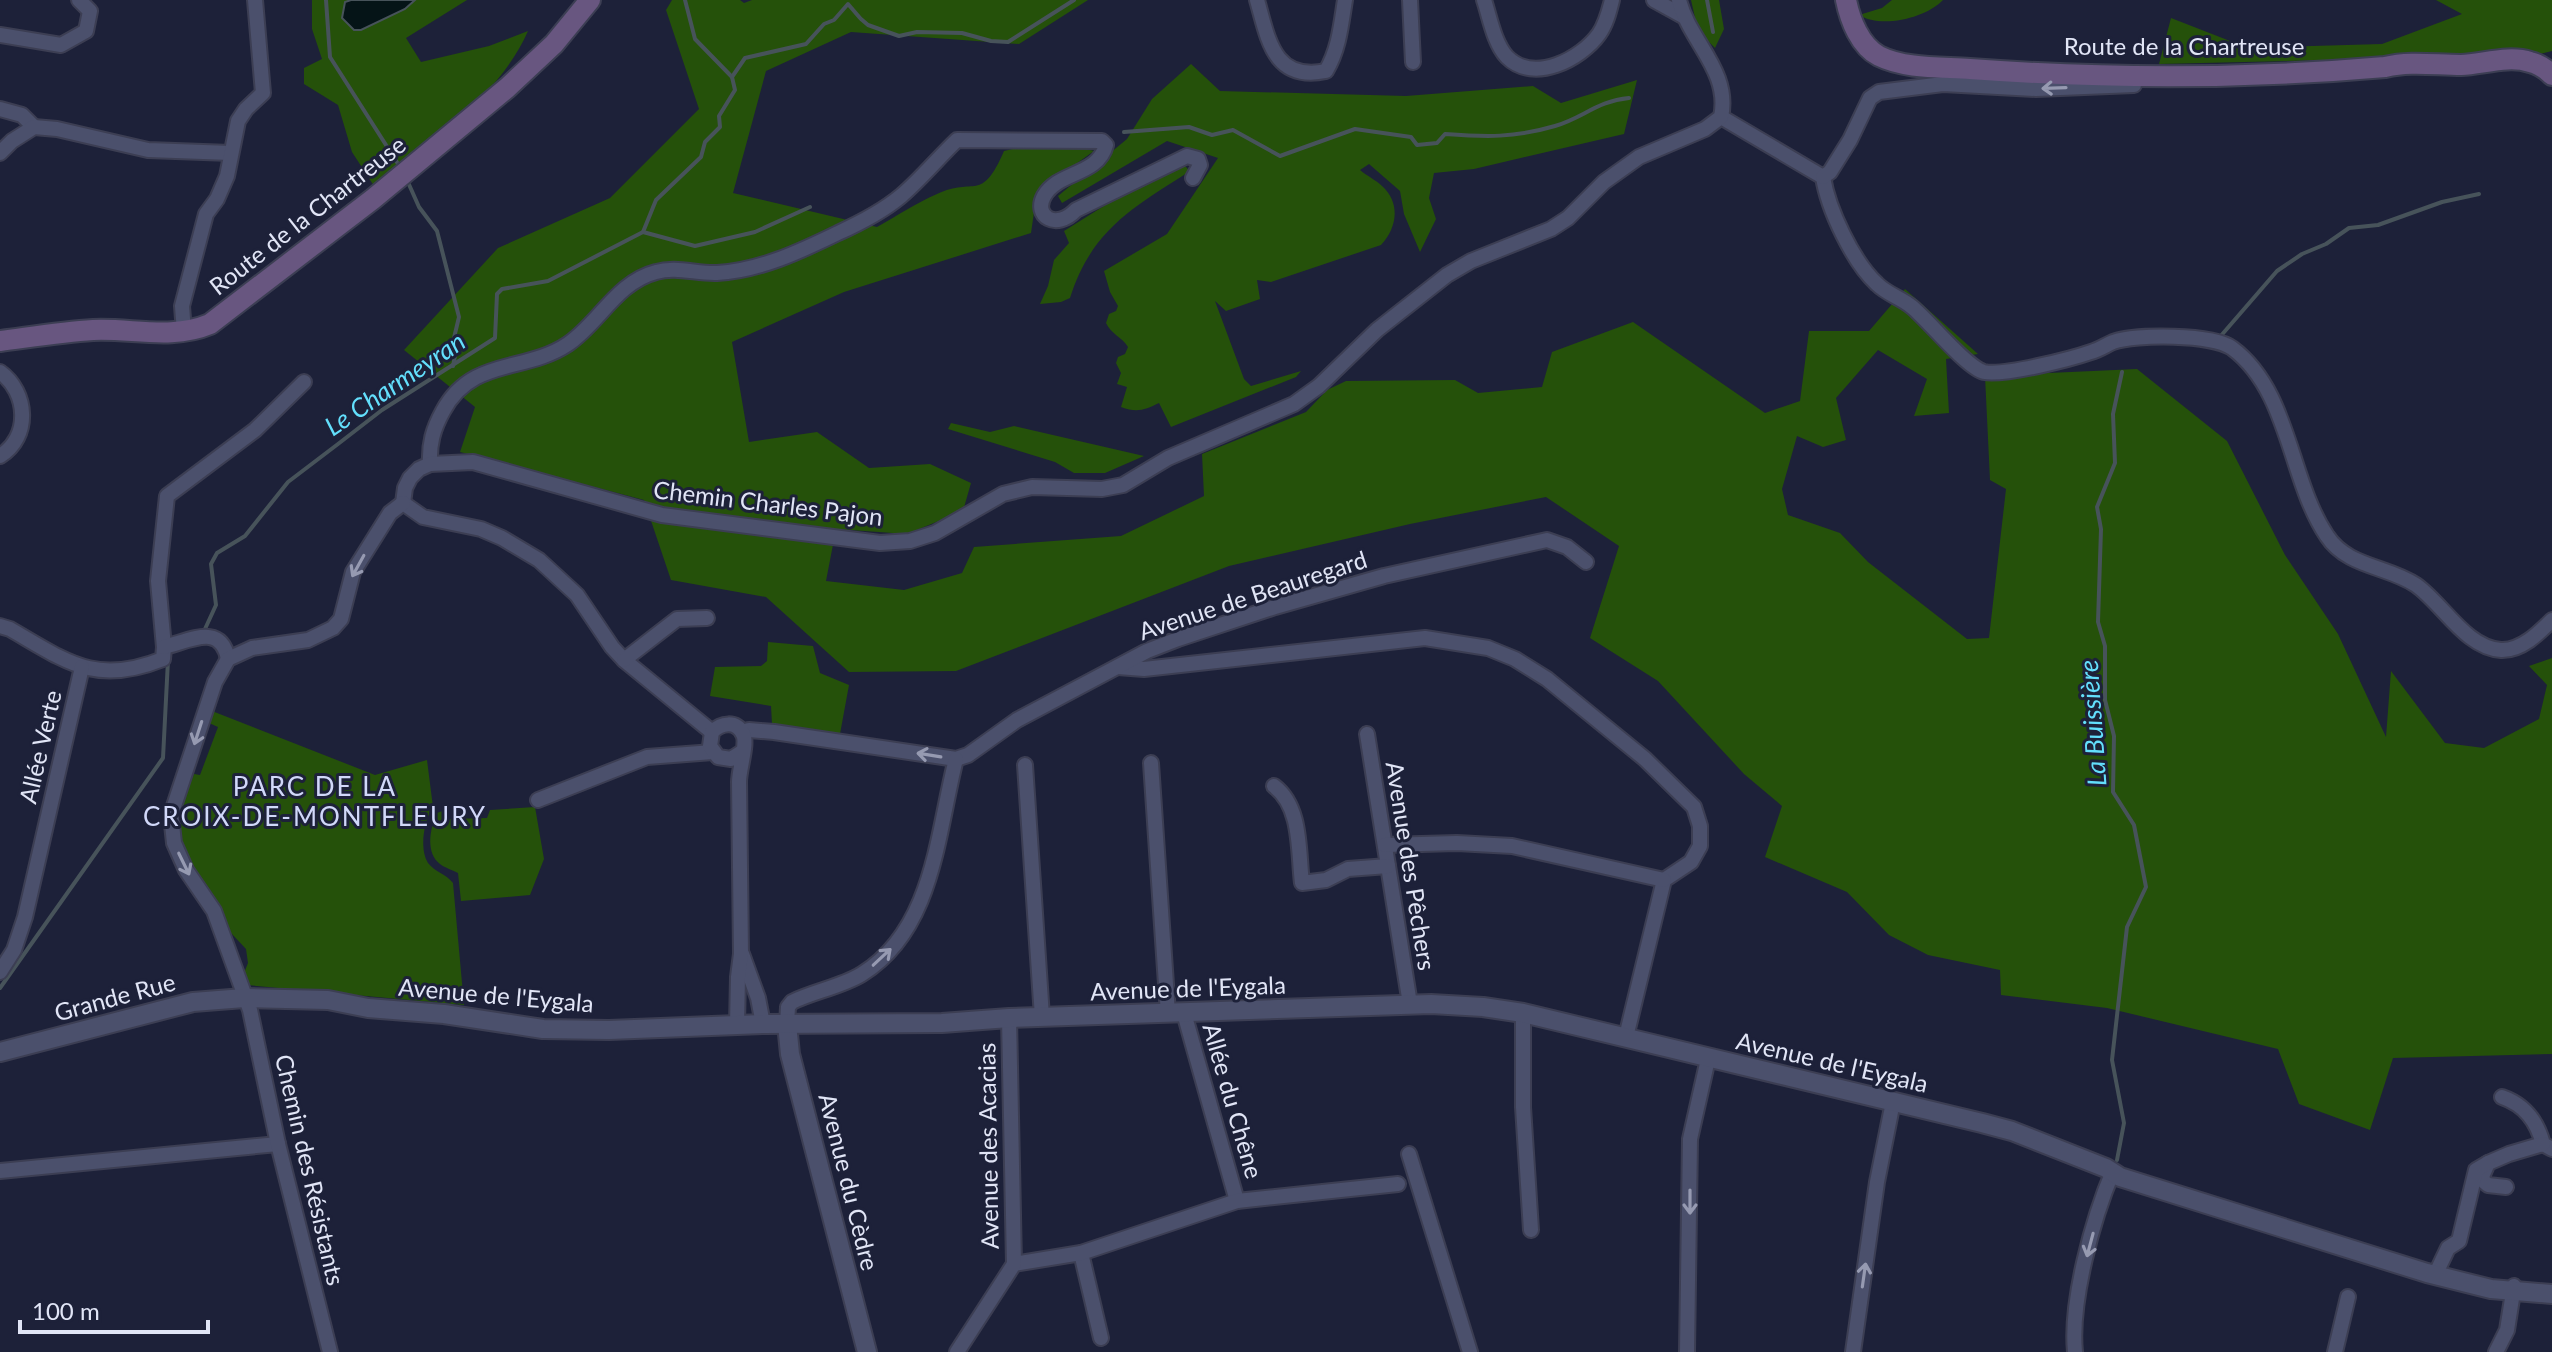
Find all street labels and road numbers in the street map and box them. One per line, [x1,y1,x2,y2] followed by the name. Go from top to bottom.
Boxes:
[2064,31,2304,60] street label: Route de la Chartreuse
[203,129,411,300] street label: Route de la Chartreuse
[652,474,884,531] street label: Chemin Charles Pajon
[1135,544,1370,645] street label: Avenue de Beauregard
[12,687,67,806] street label: Allée Verte
[1381,759,1442,972] street label: Avenue des Pêchers
[51,966,178,1027] street label: Grande Rue
[1090,970,1286,1005] street label: Avenue de l'Eygala
[397,972,595,1017] street label: Avenue de l'Eygala
[1197,1020,1269,1182] street label: Allée du Chêne
[1734,1025,1931,1098] street label: Avenue de l'Eygala
[971,1043,1004,1249] street label: Avenue des Acacias
[270,1051,351,1288] street label: Chemin des Résistants
[813,1090,885,1273] street label: Avenue du Cèdre

